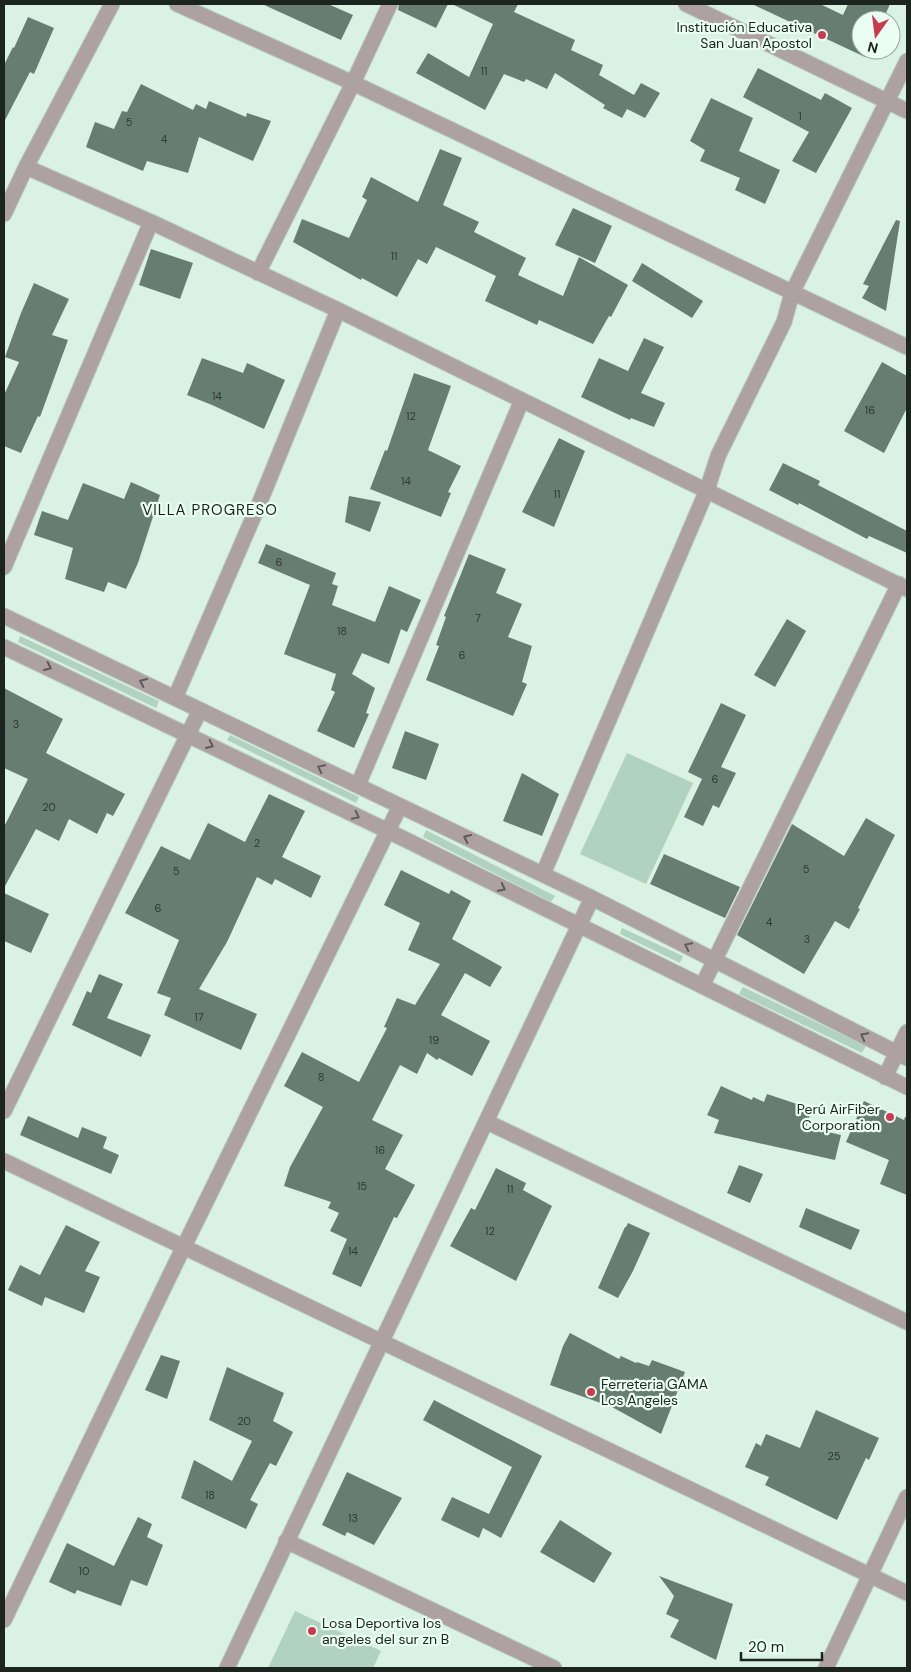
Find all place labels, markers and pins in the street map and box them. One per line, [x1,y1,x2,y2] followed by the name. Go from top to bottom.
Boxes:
[677,18,812,52] place label: Institución Educativa San Juan Apostol
[816,29,828,41] marker: Institución Educativa San Juan Apostol
[797,1100,880,1134] place label: Perú AirFiber Corporation
[884,1111,896,1123] marker: Perú AirFiber Corporation
[601,1375,708,1409] place label: Ferreteria GAMA Los Angeles
[585,1386,597,1398] marker: Ferreteria GAMA Los Angeles
[322,1614,449,1648] place label: Losa Deportiva los angeles del sur zn B
[306,1625,318,1637] marker: Losa Deportiva los angeles del sur zn B

